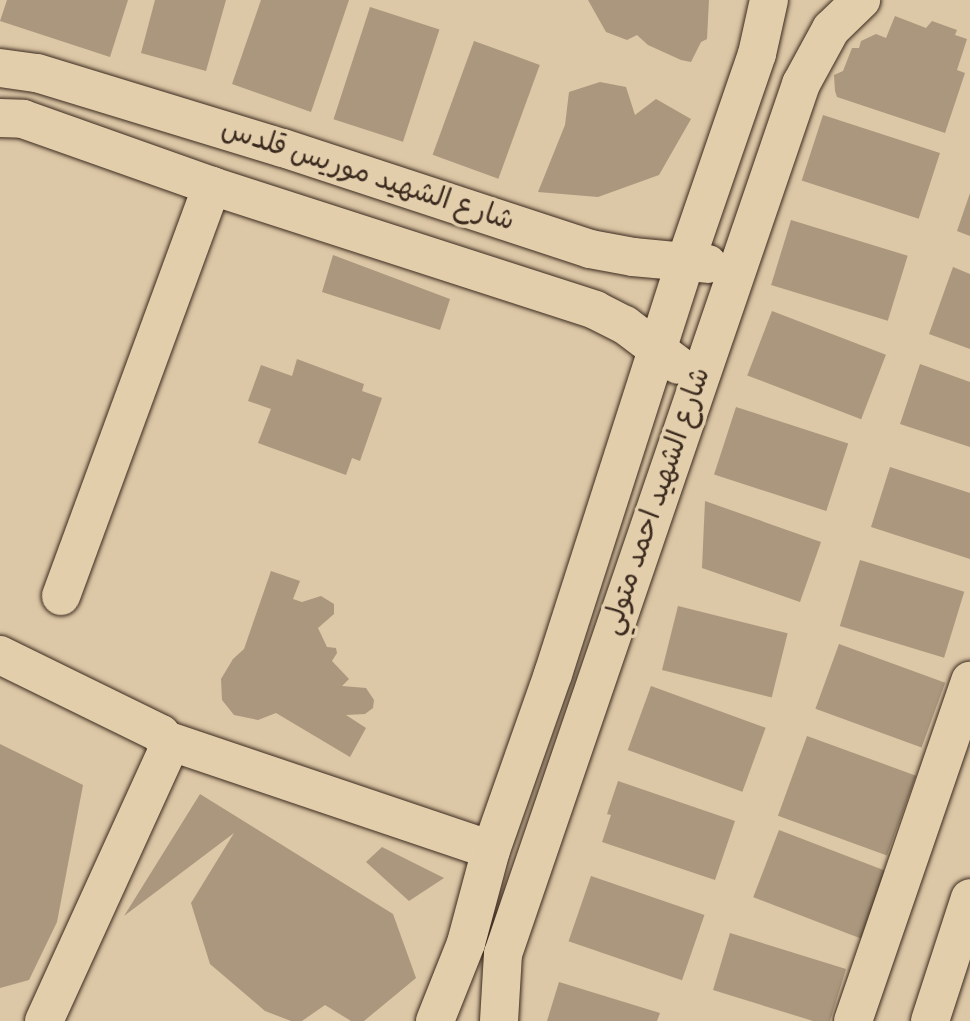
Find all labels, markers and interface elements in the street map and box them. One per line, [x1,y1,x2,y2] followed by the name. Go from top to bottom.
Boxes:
[216,115,518,241] street label: شارع الشهيد موريس قلدس
[597,364,721,640] street label: شارع الشهيد احمد متولي

